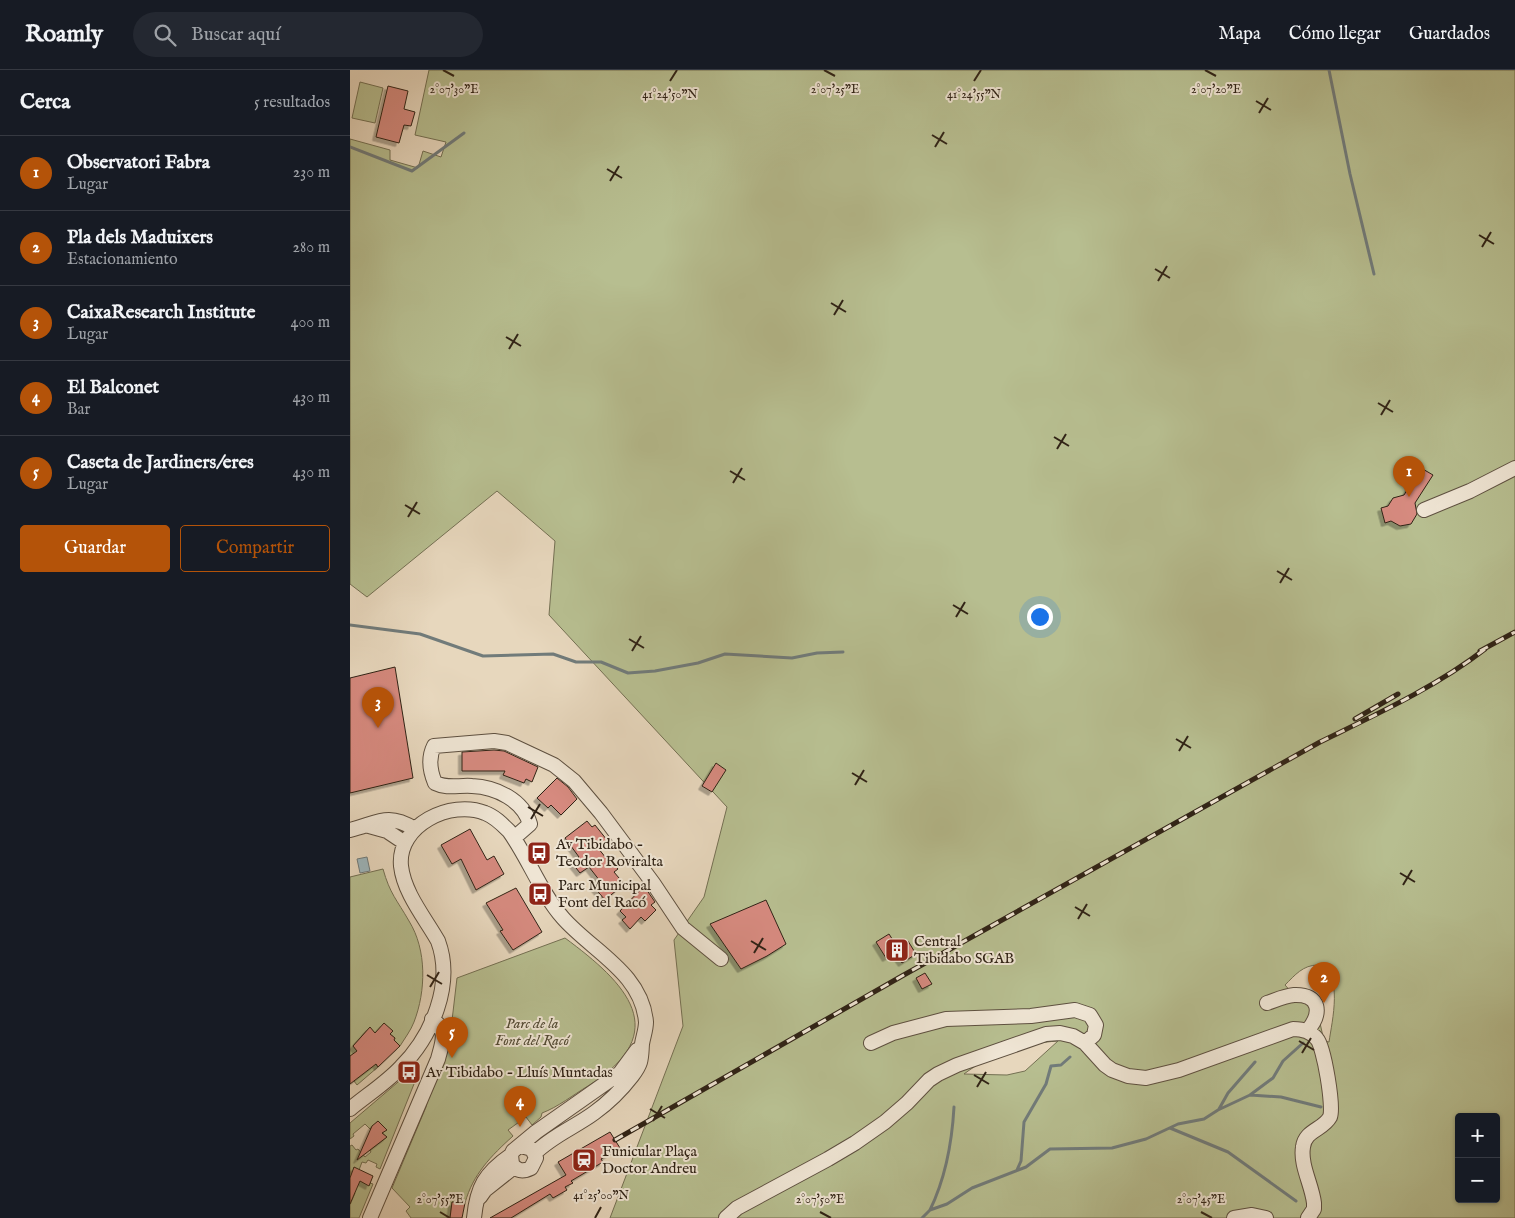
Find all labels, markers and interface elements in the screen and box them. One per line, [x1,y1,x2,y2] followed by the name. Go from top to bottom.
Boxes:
[133,12,483,57] search box
[25,19,103,50] text: Roamly
[151,21,179,49] icon: search
[191,23,280,47] text: Buscar aquí
[1218,23,1261,46] text: Mapa
[1289,23,1381,46] text: Cómo llegar
[1409,23,1490,46] text: Guardados
[430,82,478,97] text: 2°07'30"E
[811,82,859,97] text: 2°07'25"E
[1191,82,1241,97] text: 2°07'20"E
[642,87,698,102] text: 41°24'50"N
[947,87,1002,102] text: 41°24'55"N
[20,89,70,116] text: Cerca
[254,93,330,113] text: 5 resultados
[67,151,210,175] text: Observatori Fabra
[33,163,39,183] text: 1
[293,163,330,183] text: 230 m
[67,175,108,195] text: Lugar
[67,226,213,250] text: Pla dels Maduixers
[32,238,40,258] text: 2
[293,238,330,258] text: 280 m
[67,250,178,270] text: Estacionamiento
[67,301,256,325] text: CaixaResearch Institute
[33,313,39,333] text: 3
[291,313,330,333] text: 400 m
[67,325,108,345] text: Lugar
[67,376,159,400] text: El Balconet
[32,388,40,408] text: 4
[292,388,330,408] text: 430 m
[67,400,90,420] text: Bar
[67,451,254,475] text: Caseta de Jardiners/eres
[1393,456,1425,497] pin: 1
[33,463,39,483] text: 5
[292,463,330,483] text: 430 m
[67,475,108,495] text: Lugar
[20,525,170,572] button: Guardar
[180,525,330,572] button: Compartir
[1027,604,1053,630] your location
[362,687,394,728] pin: 3
[555,835,664,871] place label: Av Tibidabo - Teodor Roviralta
[526,840,552,866] bus stop icon: Av Tibidabo - Teodor Roviralta
[558,876,652,912] place label: Parc Municipal Font del Racó
[527,881,553,907] bus stop icon: Parc Municipal Font del Racó
[914,932,1014,968] place label: Central Tibidabo SGAB
[884,937,910,963] building icon: Central Tibidabo SGAB
[1308,962,1340,1003] pin: 2
[495,1014,570,1050] park label: Parc de la Font del Racó
[436,1017,468,1058] pin: 5
[396,1059,422,1085] bus stop icon: Av Tibidabo - Lluís Muntadas
[425,1063,613,1082] place label: Av Tibidabo - Lluís Muntadas
[504,1086,536,1127] pin: 4
[1455,1113,1500,1203] map controls
[1455,1113,1500,1158] button: +
[602,1142,697,1178] place label: Funicular Plaça Doctor Andreu
[571,1147,597,1173] station icon: Funicular Plaça Doctor Andreu
[1455,1158,1500,1203] button: −
[573,1188,629,1203] text: 41°25'00"N
[416,1192,464,1207] text: 2°07'55"E
[796,1192,844,1207] text: 2°07'50"E
[1177,1192,1225,1207] text: 2°07'45"E

